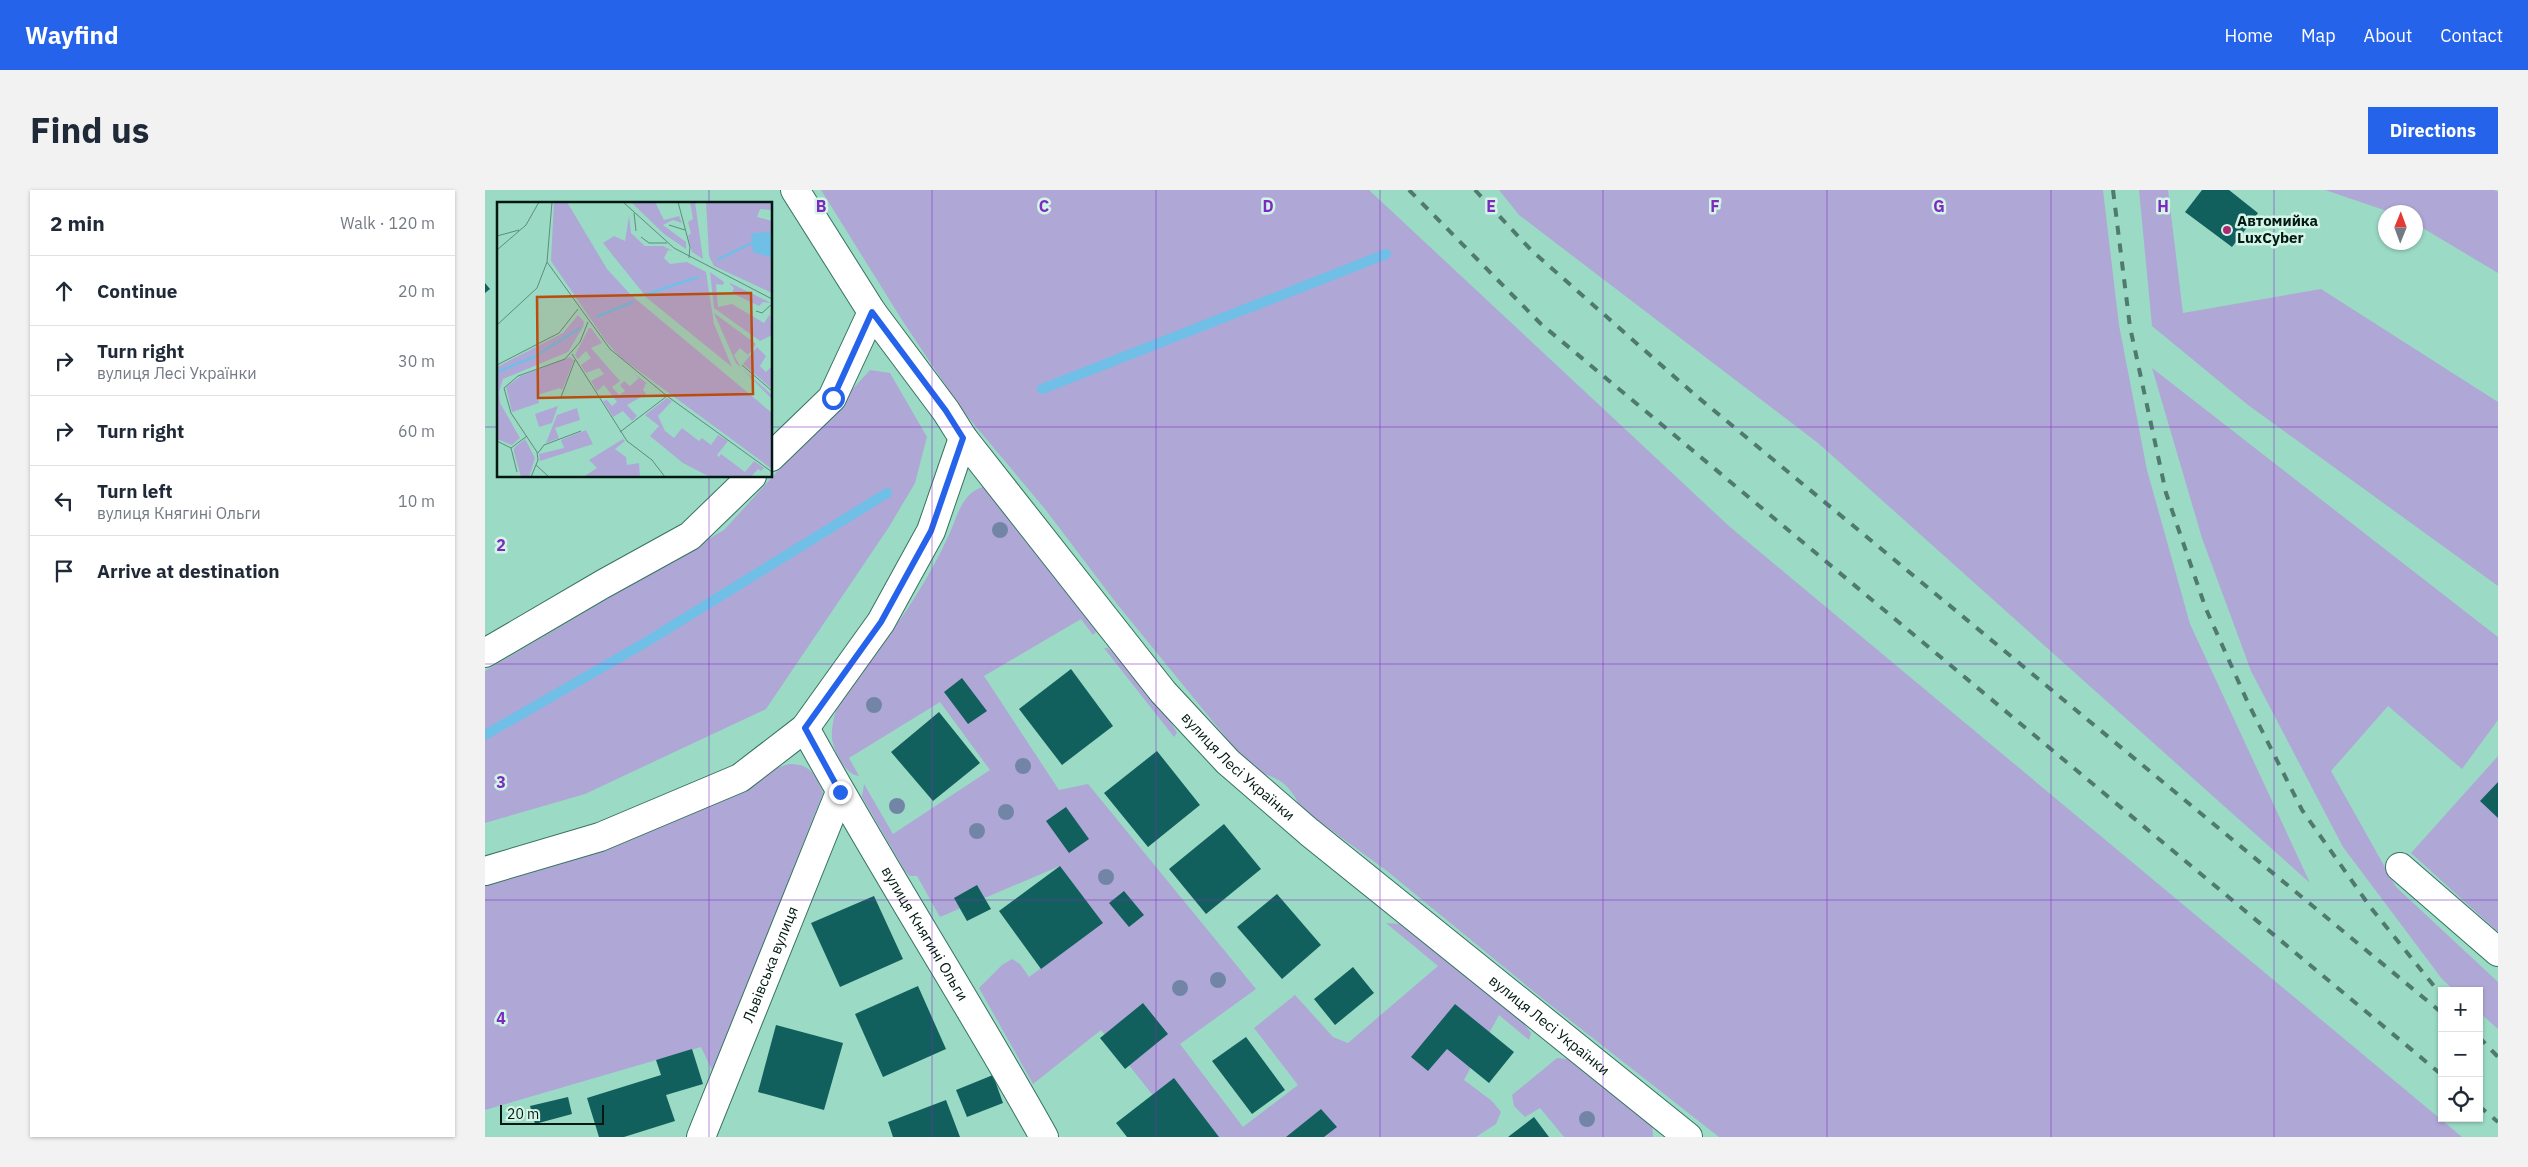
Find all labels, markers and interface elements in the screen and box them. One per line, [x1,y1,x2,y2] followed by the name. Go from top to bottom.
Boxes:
[25,19,118,51] text: Wayfind
[2225,24,2273,47] text: Home
[2301,24,2336,47] text: Map
[2364,24,2412,47] text: About
[2440,24,2503,47] text: Contact
[30,107,149,153] text: Find us
[2368,107,2498,154] button: Directions
[816,196,827,216] text: B
[1039,196,1049,216] text: C
[1262,196,1274,216] text: D
[1486,196,1496,216] text: E
[1710,196,1720,216] text: F
[1933,196,1945,216] text: G
[2157,196,2169,216] text: H
[497,202,773,478] inset map
[2378,205,2423,250] north arrow
[50,209,105,237] text: 2 min
[2237,211,2319,247] place label: Автомийка LuxCyber
[340,213,435,233] text: Walk · 120 m
[2221,224,2233,236] marker: Автомийка LuxCyber
[50,277,78,305] icon: ahead
[97,279,177,303] text: Continue
[398,281,435,301] text: 20 m
[97,339,184,363] text: Turn right
[50,347,78,375] icon: right
[398,351,435,371] text: 30 m
[97,363,257,383] text: вулиця Лесі Українки
[822,387,845,410] route start
[50,417,78,445] icon: right
[97,419,184,443] text: Turn right
[398,421,435,441] text: 60 m
[97,479,173,503] text: Turn left
[50,487,78,515] icon: left
[398,491,435,511] text: 10 m
[97,503,261,523] text: вулиця Княгині Ольги
[496,535,506,555] text: 2
[50,557,78,585] icon: arrive
[97,559,280,583] text: Arrive at destination
[1178,708,1299,825] street label: вулиця Лесі Українки
[496,772,506,792] text: 3
[829,781,852,804] route end
[877,863,973,1004] street label: вулиця Княгині Ольги
[738,903,802,1025] street label: Львівська вулиця
[1485,971,1614,1079] street label: вулиця Лесі Українки
[2438,987,2483,1122] map controls
[2438,987,2483,1032] button: +
[496,1008,506,1028] text: 4
[2438,1032,2483,1077] button: −
[2438,1077,2483,1122] button: locate
[500,1102,604,1125] scale bar
[507,1105,539,1123] text: 20 m

